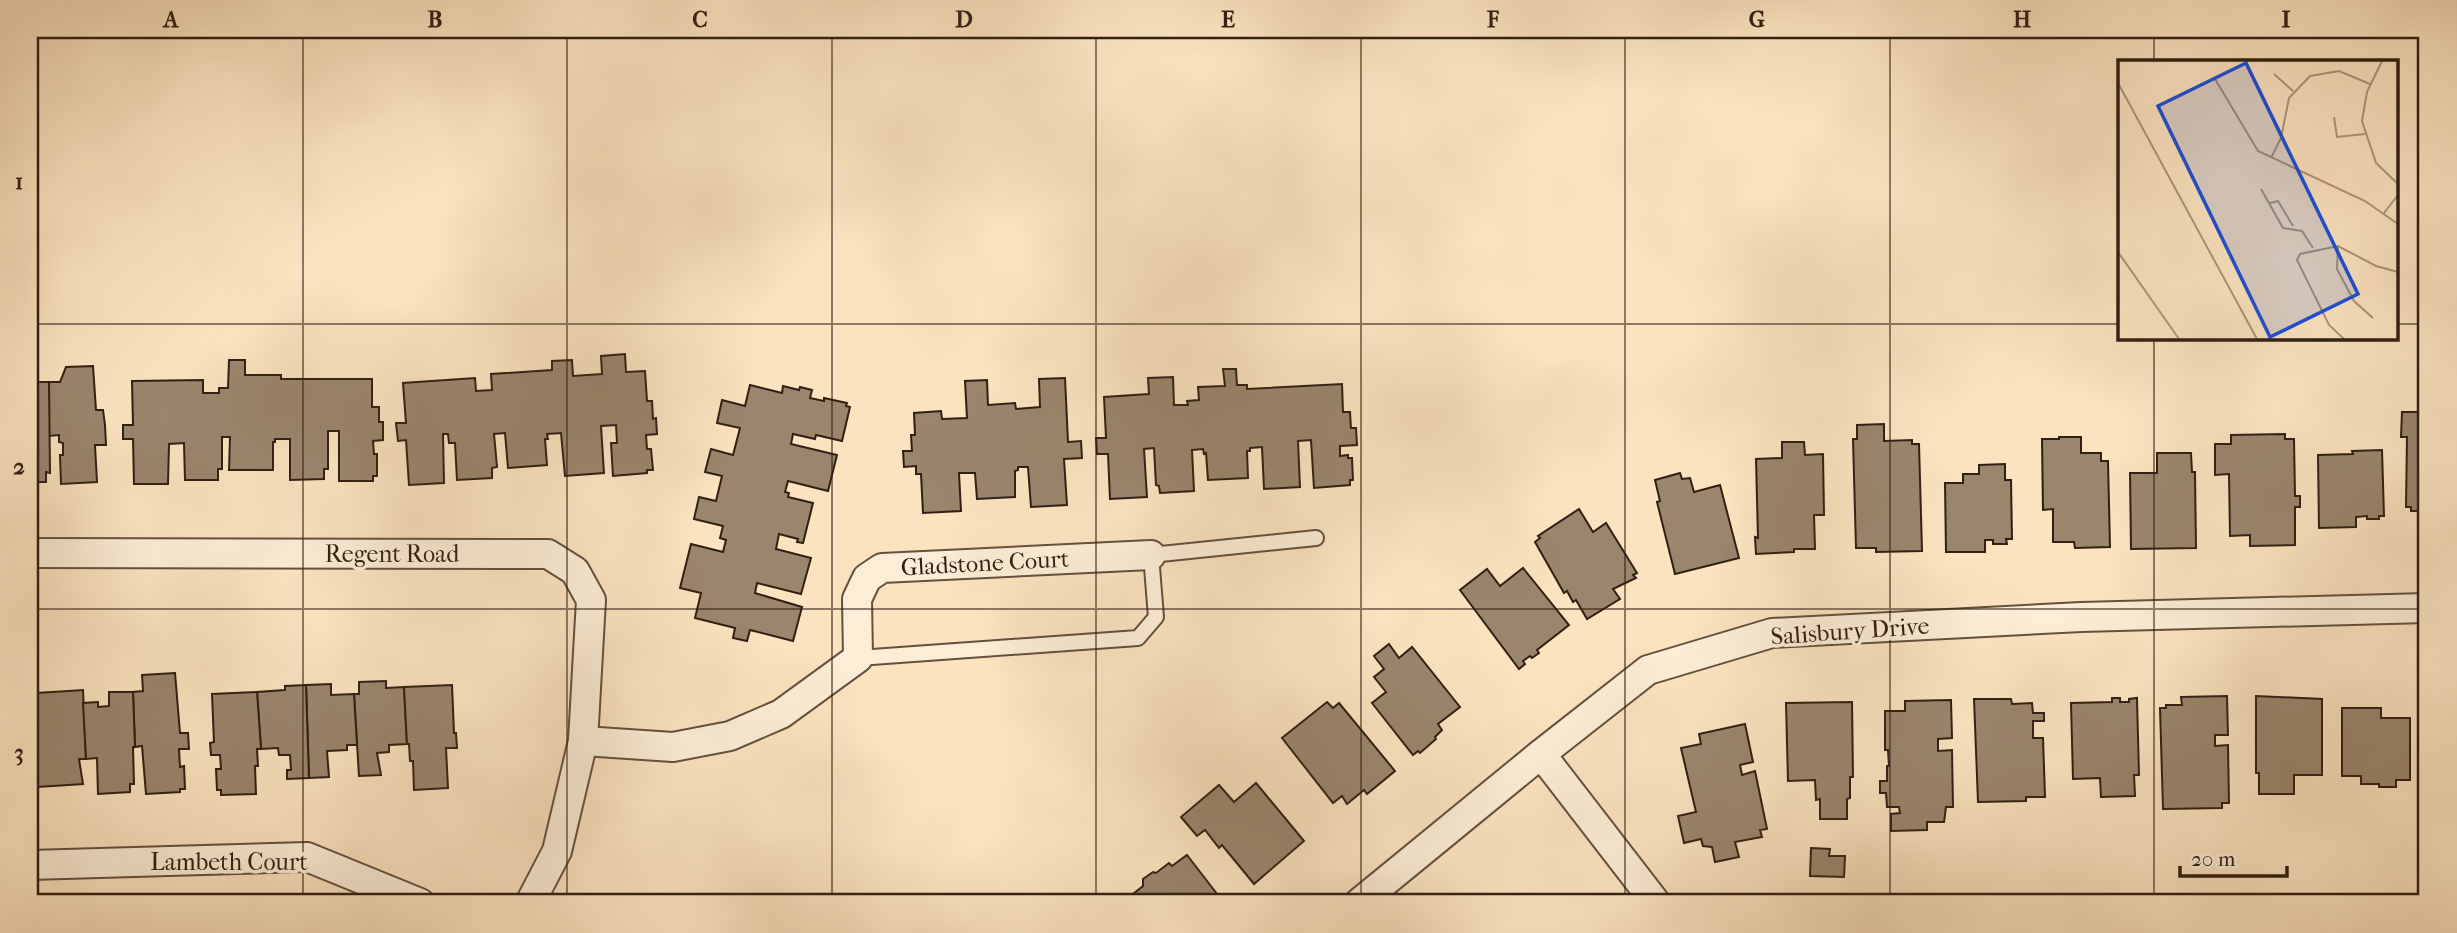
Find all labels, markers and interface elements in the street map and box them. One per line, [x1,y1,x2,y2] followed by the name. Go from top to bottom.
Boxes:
[162,6,180,33] text: A
[428,6,443,33] text: B
[692,6,708,33] text: C
[955,6,973,33] text: D
[1221,6,1235,33] text: E
[1486,6,1500,33] text: F
[1749,6,1765,33] text: G
[2013,6,2031,33] text: H
[2282,6,2291,33] text: I
[2118,60,2398,340] inset map
[15,168,23,195] text: 1
[13,453,25,480] text: 2
[325,540,460,568] street label: Regent Road
[900,545,1070,581] street label: Gladstone Court
[1770,611,1930,651] street label: Salisbury Drive
[14,739,24,766] text: 3
[2180,835,2287,879] scale bar
[2191,847,2236,871] text: 20 m
[150,848,308,876] street label: Lambeth Court

